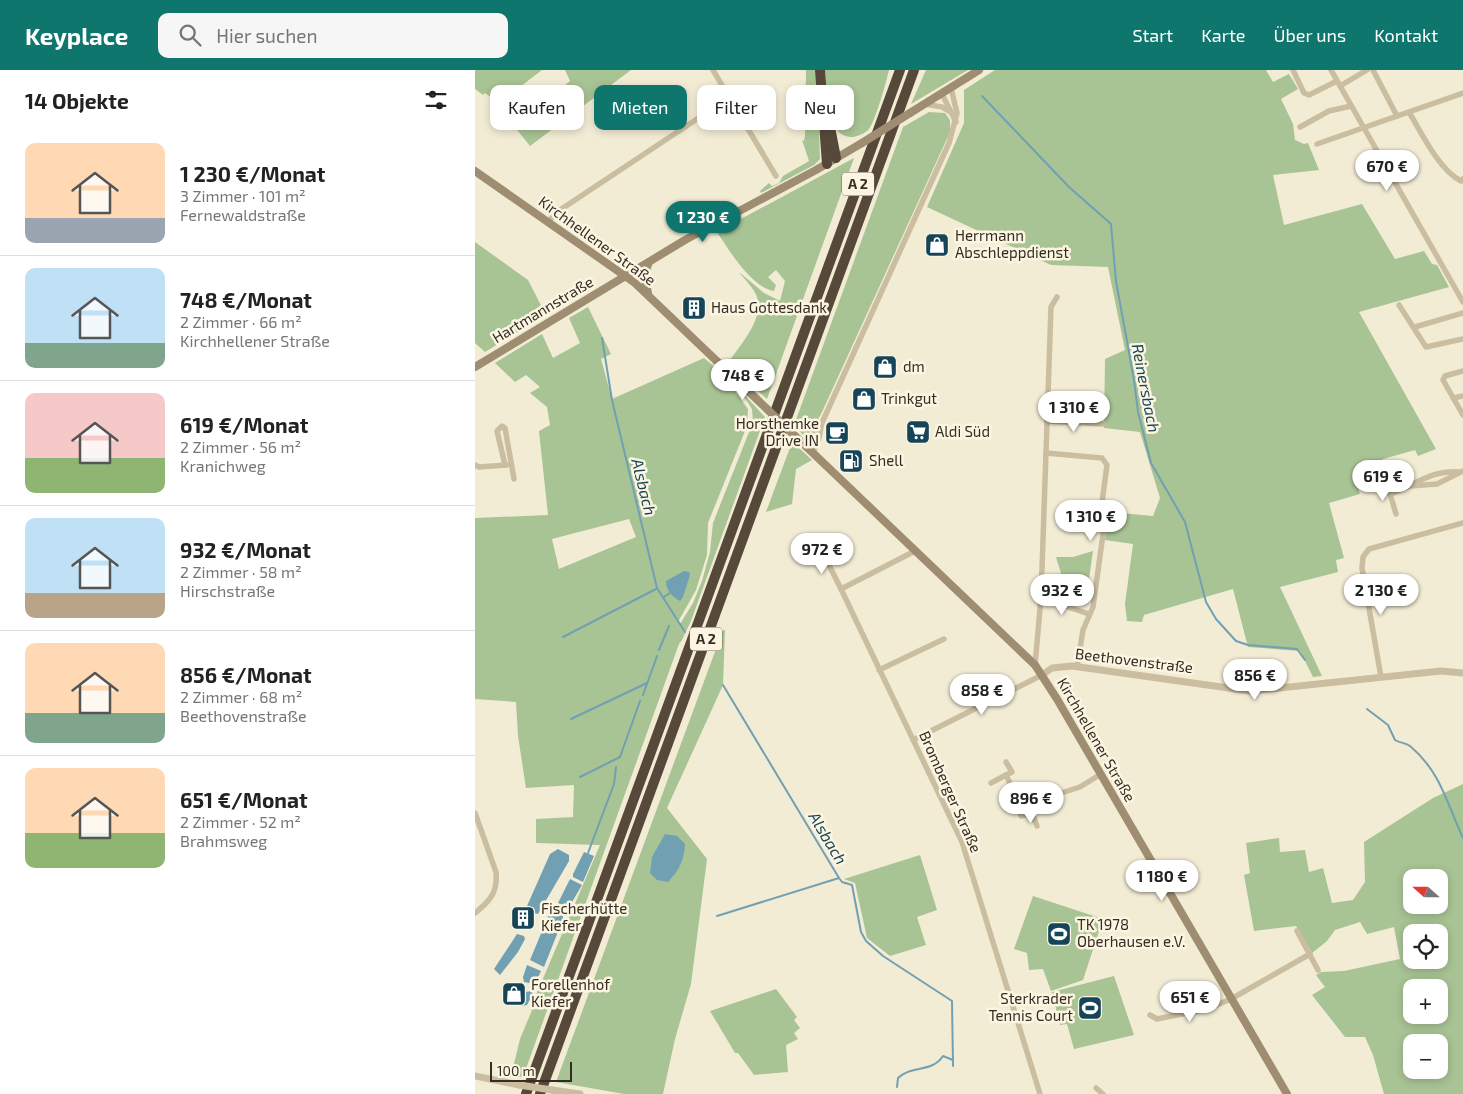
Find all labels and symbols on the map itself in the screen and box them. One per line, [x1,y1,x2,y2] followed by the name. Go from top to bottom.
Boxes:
[1352,150,1422,192] pin: 670 €
[842,172,874,196] road number: A 2
[535,192,660,289] street label: Kirchhellener Straße
[657,200,749,243] pin: 1 230 €
[955,226,1069,261] place label: Herrmann Abschleppdienst
[924,232,950,258] shop icon: Herrmann Abschleppdienst
[489,272,596,346] street label: Hartmannstraße
[681,295,707,321] building icon: Haus Gottesdank
[711,298,827,316] place label: Haus Gottesdank
[1129,342,1164,434] water label: Reinersbach
[872,354,898,380] shop icon: dm
[903,357,925,375] place label: dm
[708,358,778,401] pin: 748 €
[851,386,877,412] shop icon: Trinkgut
[881,389,937,407] place label: Trinkgut
[1028,390,1120,433] pin: 1 310 €
[736,414,819,449] place label: Horsthemke Drive IN
[905,419,931,445] supermarket icon: Aldi Süd
[824,420,850,446] cafe icon: Horsthemke Drive IN
[935,422,990,440] place label: Aldi Süd
[838,448,864,474] fuel station icon: Shell
[869,451,904,469] place label: Shell
[628,455,661,517] water label: Alsbach
[1348,460,1418,502] pin: 619 €
[1045,500,1137,542] pin: 1 310 €
[787,532,857,575] pin: 972 €
[1027,574,1097,616] pin: 932 €
[1335,574,1427,616] pin: 2 130 €
[690,628,722,650] road number: A 2
[1074,644,1194,676] street label: Beethovenstraße
[1220,658,1290,701] pin: 856 €
[947,674,1017,716] pin: 858 €
[1054,674,1140,805] street label: Kirchhellener Straße
[916,728,986,855] street label: Bromberger Straße
[996,782,1066,824] pin: 896 €
[805,807,852,868] water label: Alsbach
[1116,860,1208,902] pin: 1 180 €
[1403,869,1447,914] north arrow
[541,899,627,934] place label: Fischerhütte Kiefer
[510,905,536,931] building icon: Fischerhütte Kiefer
[1077,915,1186,950] place label: TK 1978 Oberhausen e.V.
[1046,921,1072,947] sports icon: TK 1978 Oberhausen e.V.
[531,975,610,1010] place label: Forellenhof Kiefer
[1155,980,1225,1023] pin: 651 €
[501,981,527,1007] shop icon: Forellenhof Kiefer
[988,989,1073,1024] place label: Sterkrader Tennis Court
[1077,995,1103,1021] sports icon: Sterkrader Tennis Court
[490,1059,573,1082] scale bar

